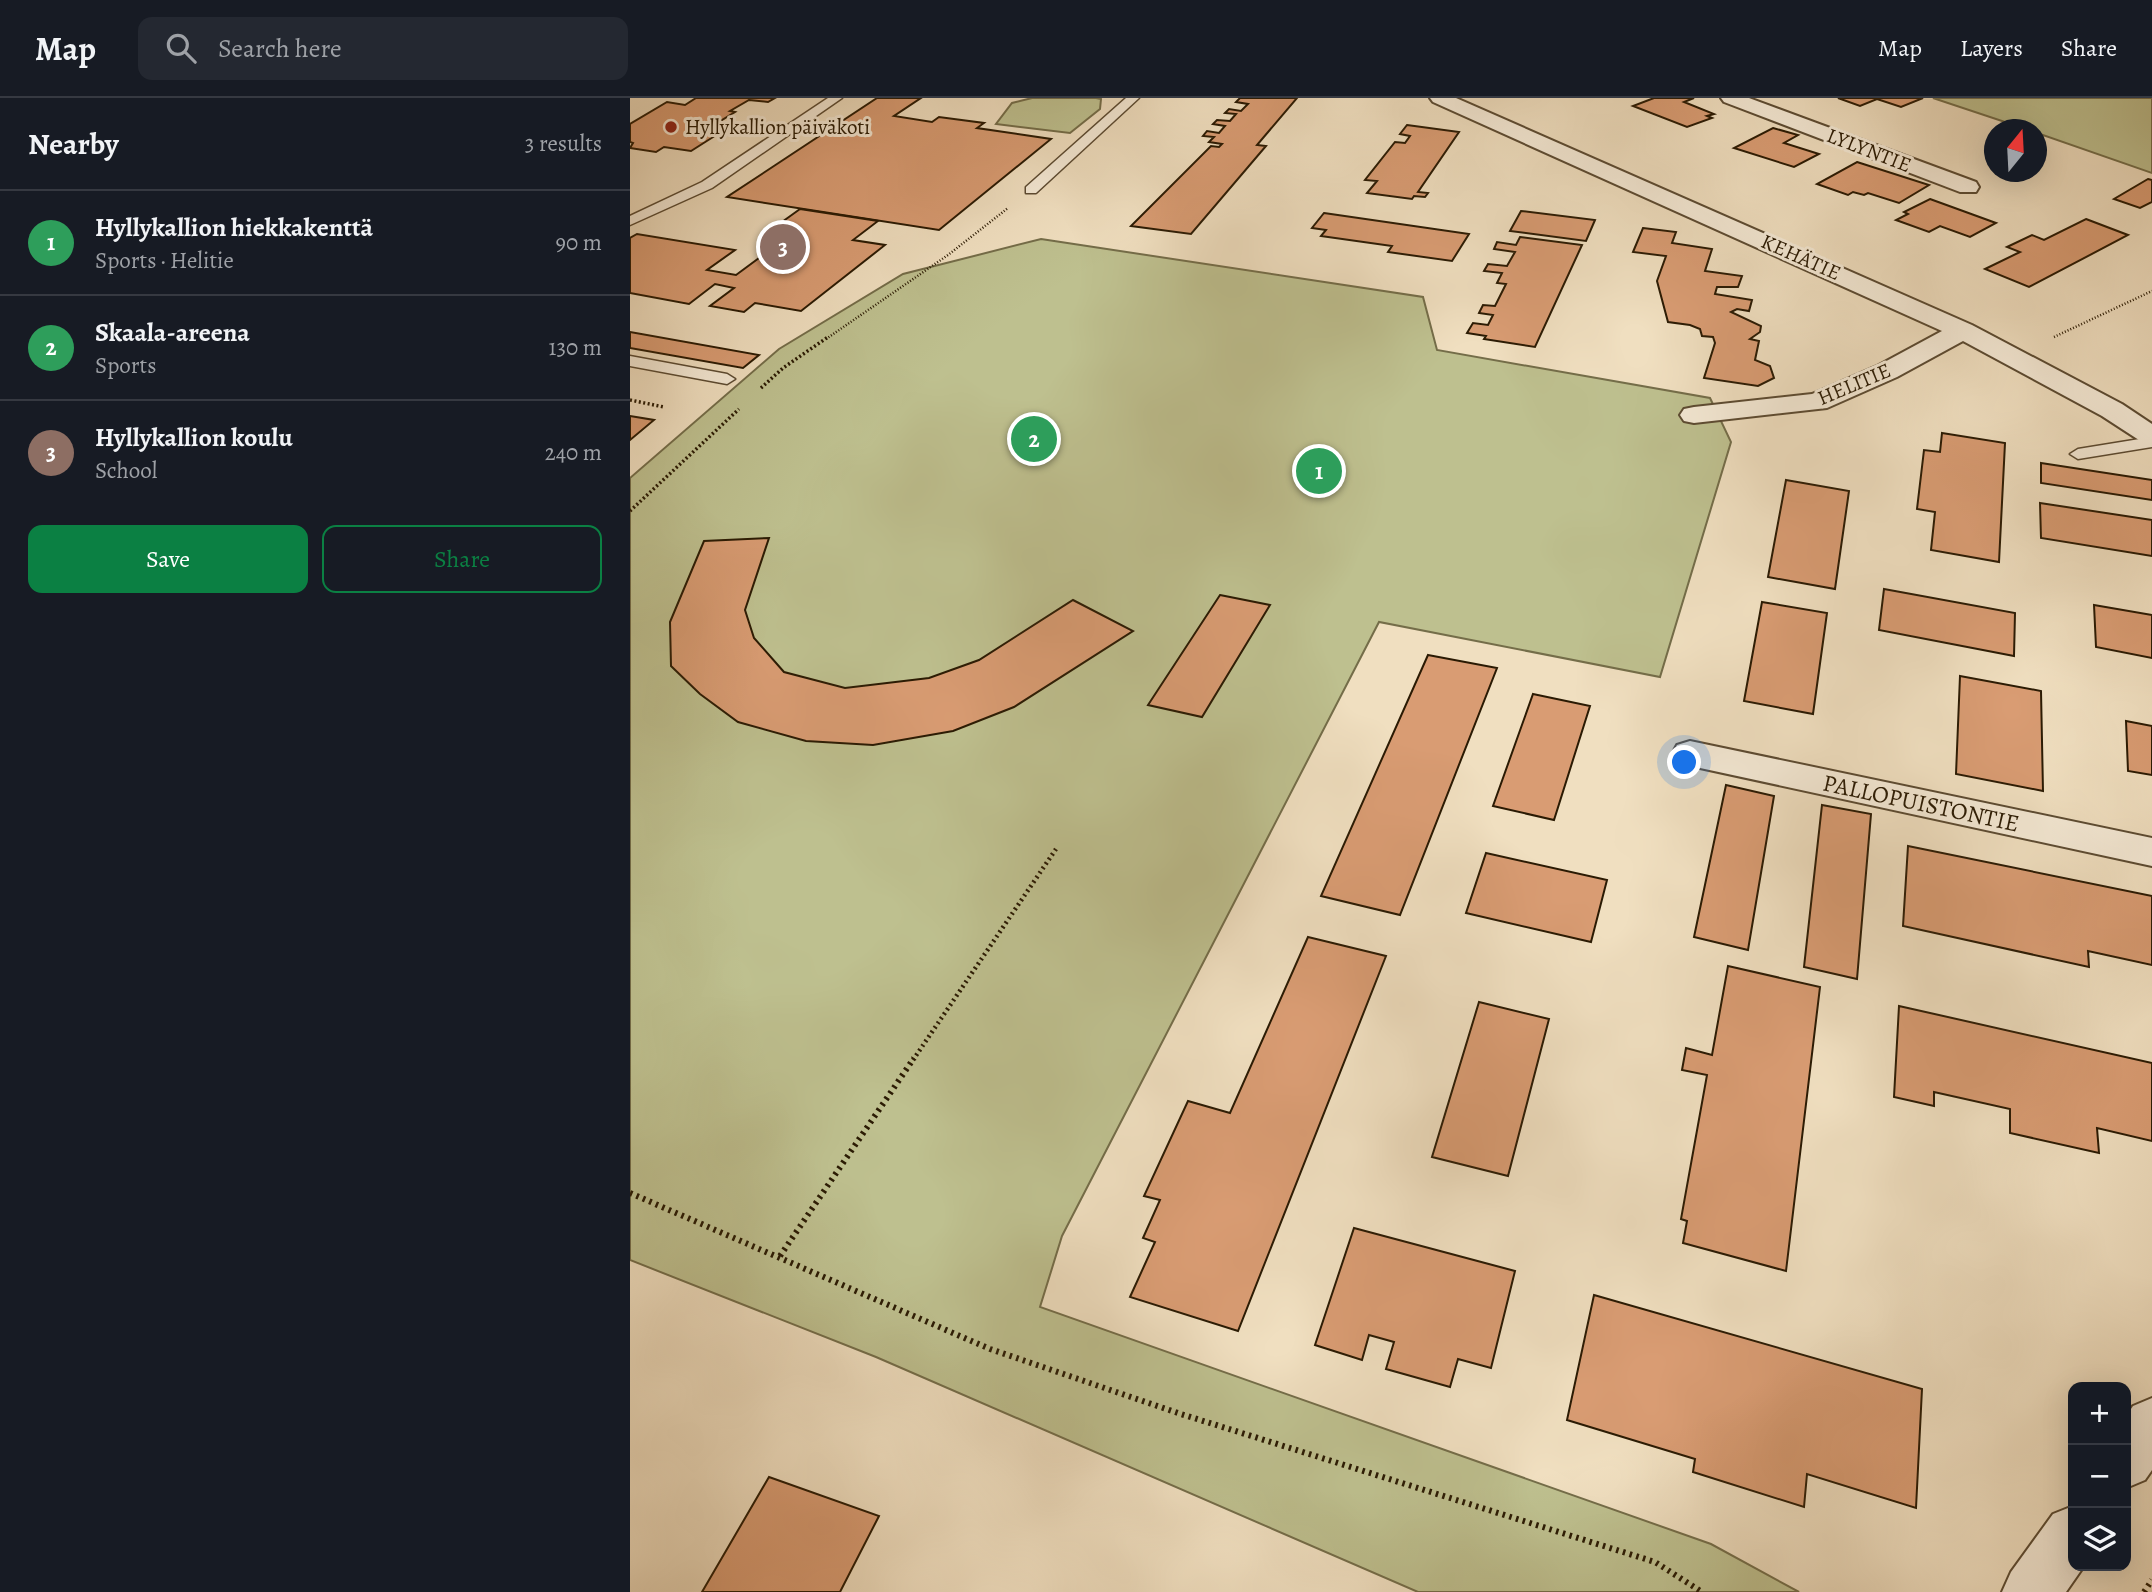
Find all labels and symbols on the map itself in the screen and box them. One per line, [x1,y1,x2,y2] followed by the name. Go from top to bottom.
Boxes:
[685,113,870,141] place label: Hyllykallion päiväkoti
[663,119,679,135] marker: Hyllykallion päiväkoti
[1984,119,2047,182] north arrow
[1823,121,1915,179] street label: LYLYNTIE
[760,221,806,273] pin: 3
[1757,227,1845,287] street label: KEHÄTIE
[1813,356,1895,412] street label: HELITIE
[1011,413,1057,465] pin: 2
[1296,445,1342,497] pin: 1
[1667,745,1701,779] your location
[1820,767,2022,839] street label: PALLOPUISTONTIE

